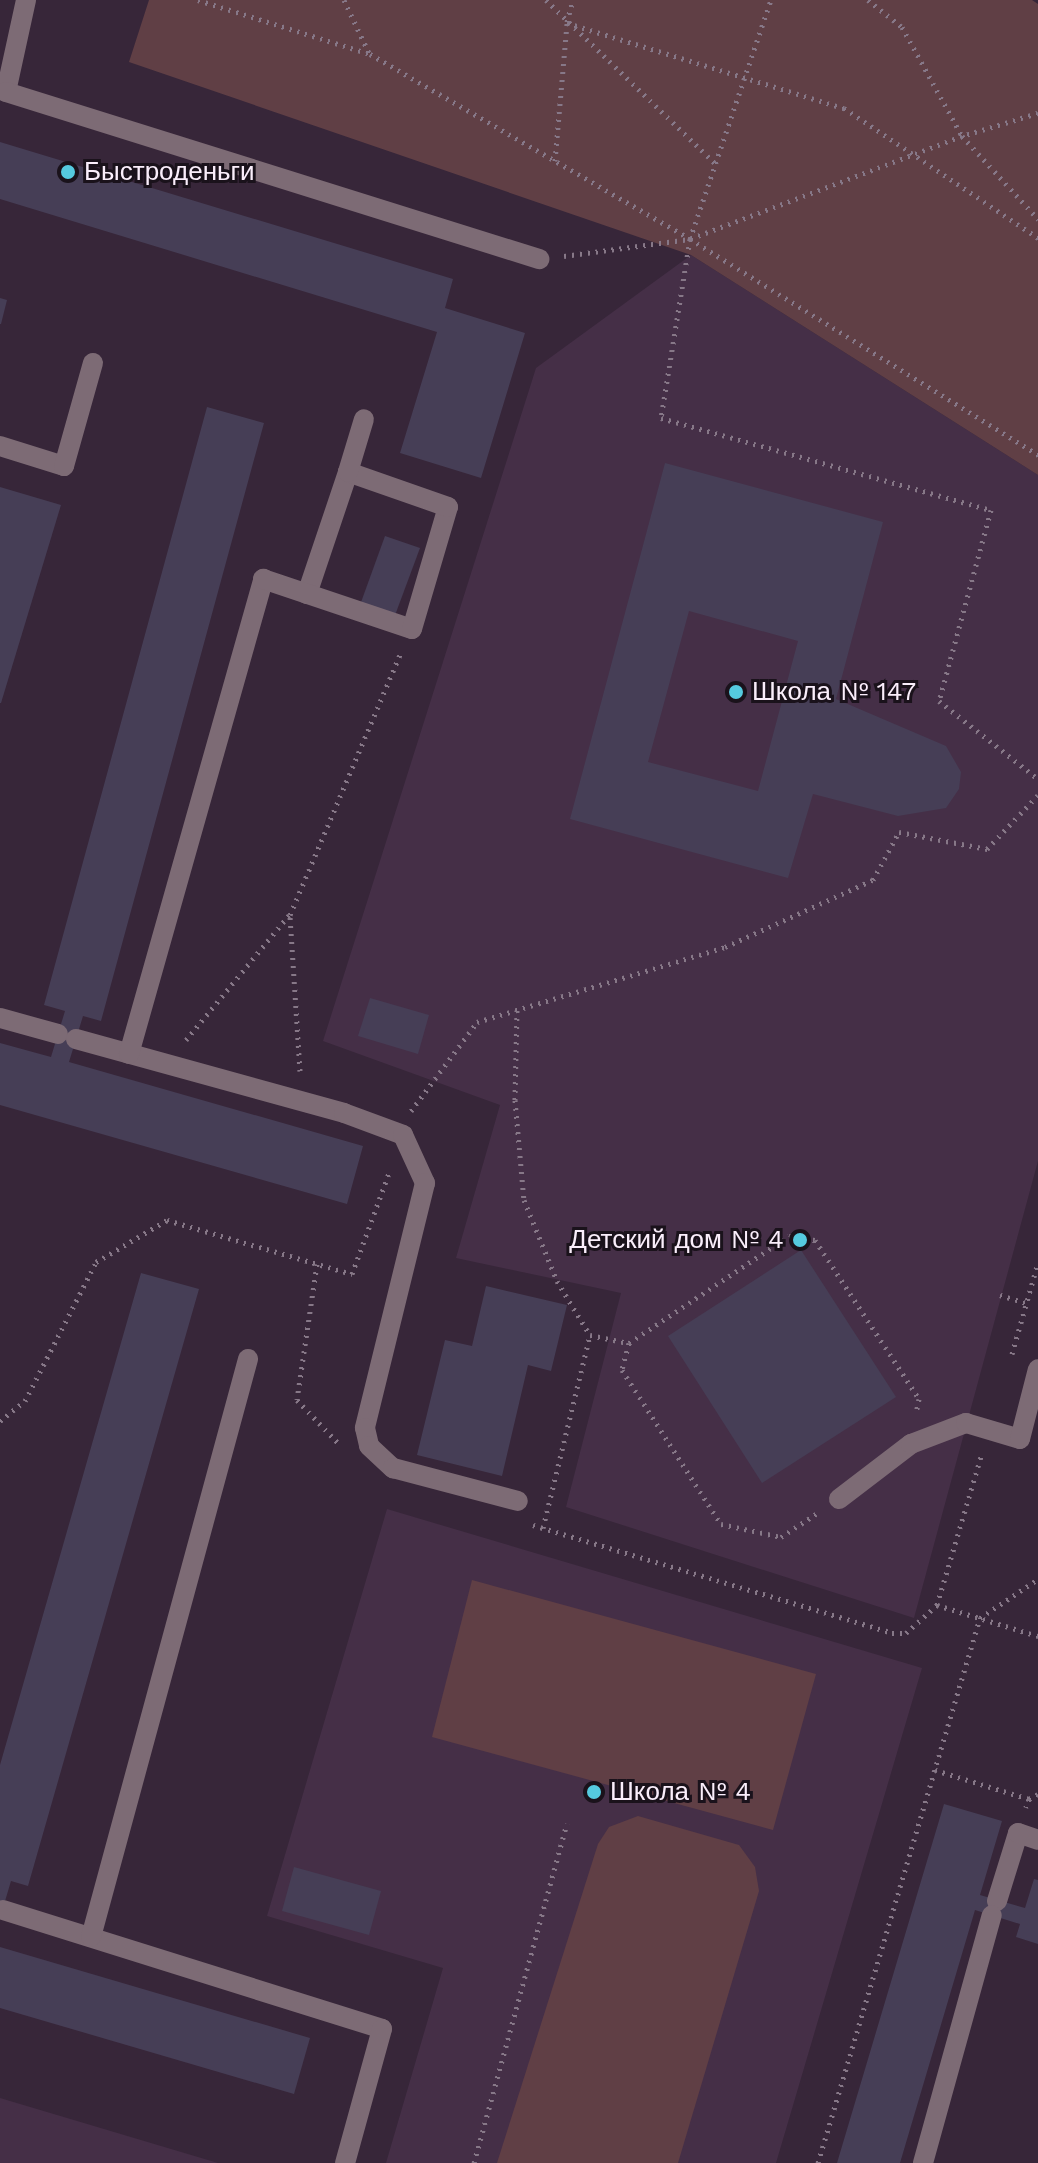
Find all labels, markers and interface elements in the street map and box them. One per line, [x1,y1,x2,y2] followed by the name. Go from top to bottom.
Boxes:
[84,156,255,188] place label: Быстроденьги
[59,163,77,181] marker: Быстроденьги
[752,676,917,708] place label: Школа № 147
[727,683,745,701] marker: Школа № 147
[569,1224,784,1256] place label: Детский дом № 4
[791,1231,809,1249] marker: Детский дом № 4
[610,1776,751,1808] place label: Школа № 4
[585,1783,603,1801] marker: Школа № 4

